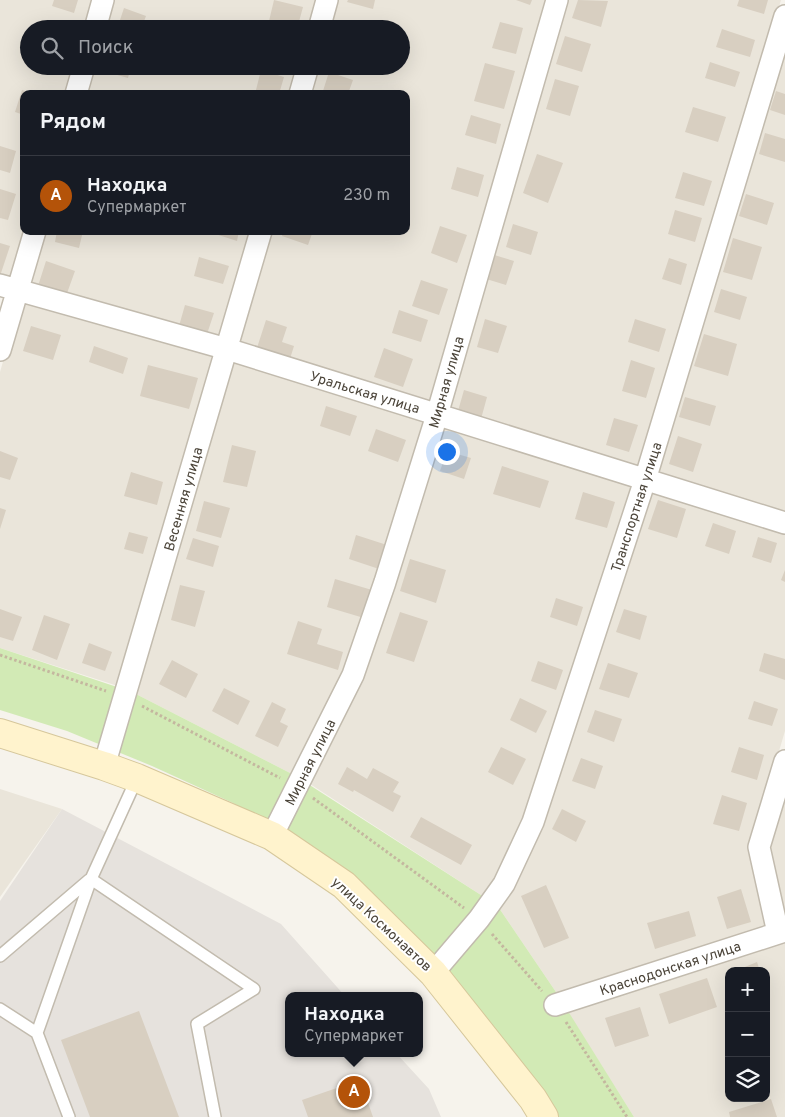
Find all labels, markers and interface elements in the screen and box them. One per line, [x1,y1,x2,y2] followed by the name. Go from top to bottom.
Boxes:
[20,20,410,75] search box
[38,34,66,62] icon: search
[78,36,134,60] text: Поиск
[40,109,106,136] text: Рядом
[87,174,167,198] text: Находка
[50,186,62,206] text: A
[343,186,390,206] text: 230 m
[87,198,187,218] text: Супермаркет
[426,335,469,430] street label: Мирная улица
[308,369,422,418] street label: Уральская улица
[434,439,460,465] your location
[608,440,666,575] street label: Транспортная улица
[161,445,207,553] street label: Весенняя улица
[282,717,340,809] street label: Мирная улица
[327,874,435,976] street label: улица Космонавтов
[598,939,743,1000] street label: Краснодонская улица
[725,967,770,1102] map controls
[725,967,770,1012] button: +
[285,992,423,1057] popup
[304,1003,385,1027] text: Находка
[725,1012,770,1057] button: −
[304,1027,404,1047] text: Супермаркет
[725,1057,770,1102] button: layers
[338,1073,370,1111] pin: A

